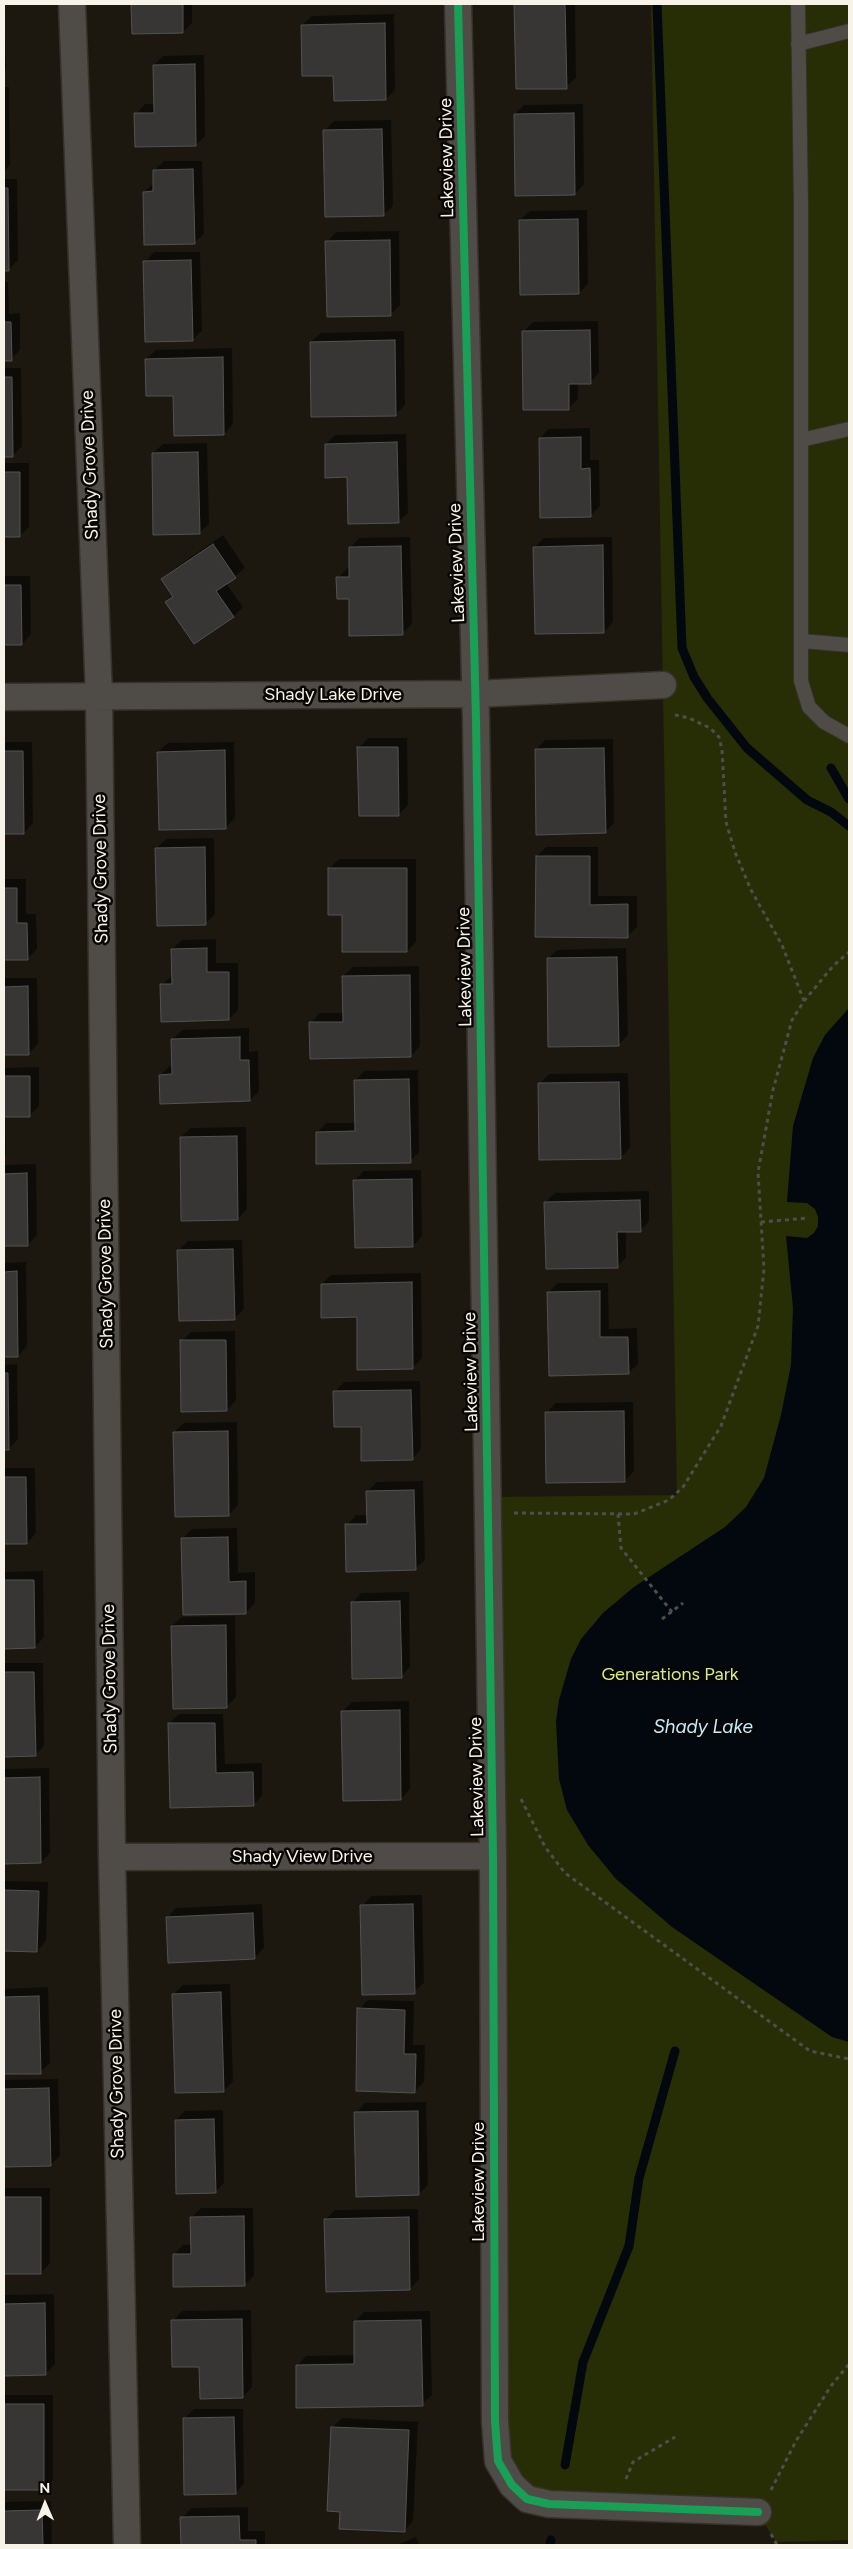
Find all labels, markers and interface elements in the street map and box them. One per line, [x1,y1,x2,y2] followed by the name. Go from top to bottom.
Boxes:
[435,98,459,218] street label: Lakeview Drive
[77,390,103,540] street label: Shady Grove Drive
[444,503,470,623] street label: Lakeview Drive
[264,684,402,706] street label: Shady Lake Drive
[89,794,113,944] street label: Shady Grove Drive
[453,907,477,1027] street label: Lakeview Drive
[94,1199,118,1349] street label: Shady Grove Drive
[459,1312,483,1432] street label: Lakeview Drive
[98,1604,122,1754] street label: Shady Grove Drive
[601,1664,739,1686] park label: Generations Park
[653,1716,753,1738] water label: Shady Lake
[465,1717,489,1837] street label: Lakeview Drive
[231,1846,373,1868] street label: Shady View Drive
[105,2009,129,2159] street label: Shady Grove Drive
[468,2122,490,2242] street label: Lakeview Drive
[20,2479,70,2529] north arrow
[39,2480,50,2497] text: N

